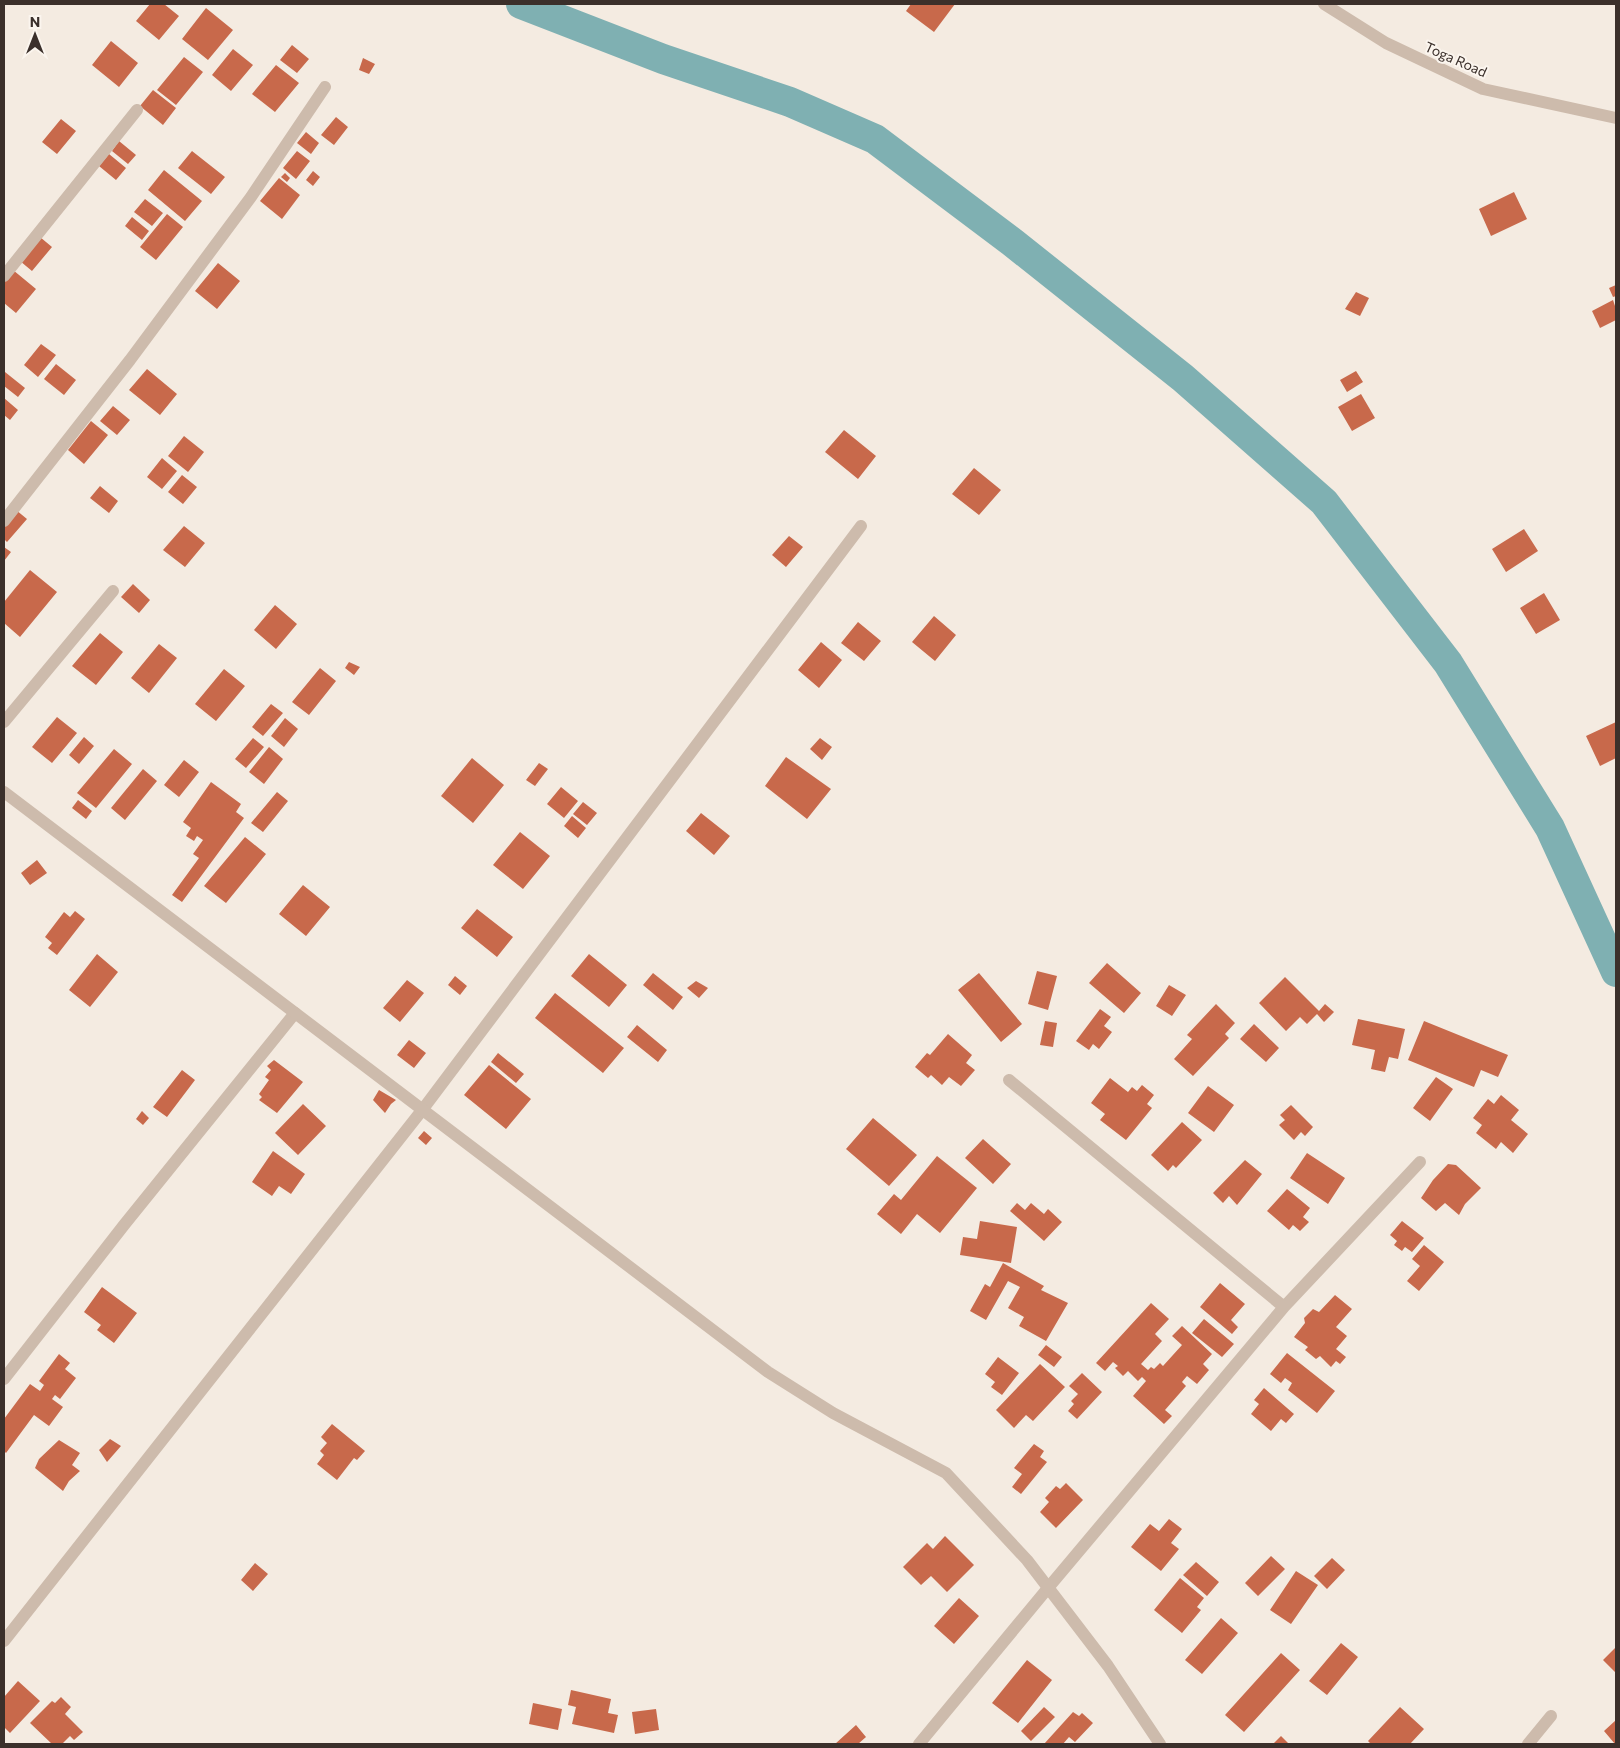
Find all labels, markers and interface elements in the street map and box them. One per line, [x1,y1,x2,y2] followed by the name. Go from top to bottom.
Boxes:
[10,10,60,60] north arrow
[30,13,40,30] text: N
[1422,38,1490,80] street label: Toga Road

